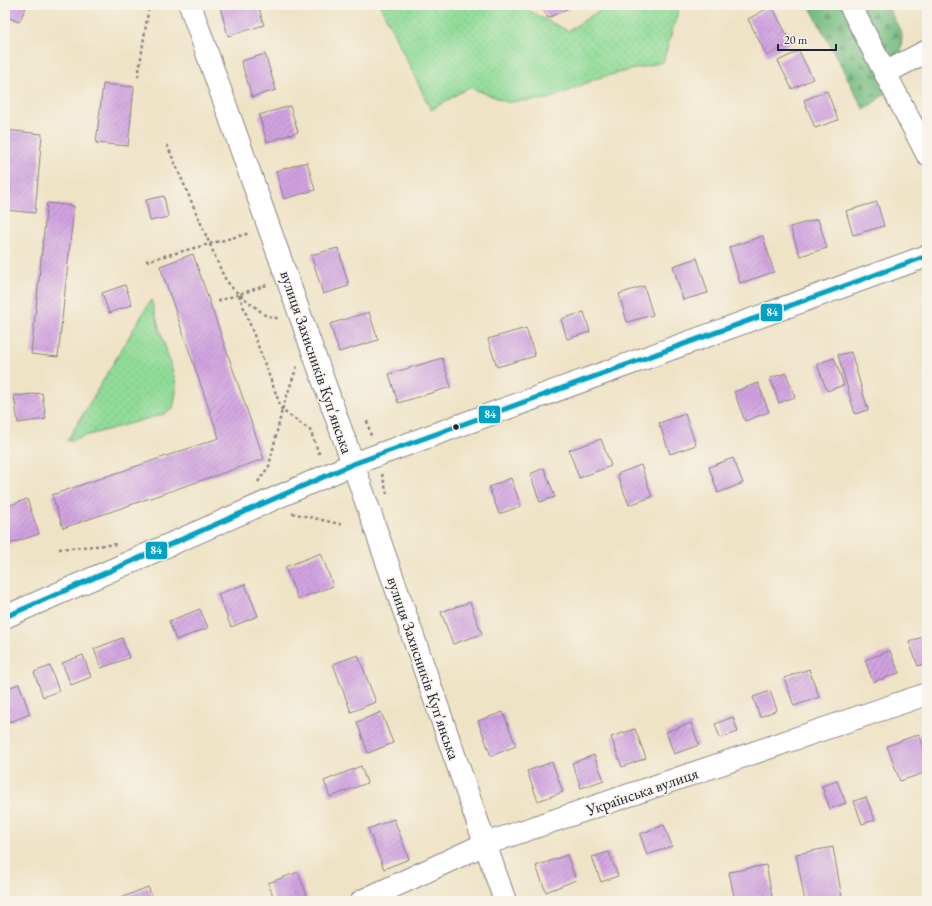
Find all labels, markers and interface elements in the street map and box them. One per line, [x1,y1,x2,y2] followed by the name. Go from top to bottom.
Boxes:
[778,26,836,52] scale bar
[784,32,808,48] text: 20 m
[275,268,358,457] street label: вулиця Захисників Куп'янська
[760,303,783,322] line badge: 84
[766,305,778,319] text: 84
[478,405,501,424] line badge: 84
[484,407,496,421] text: 84
[451,422,461,432] unlabelled marker
[145,541,168,560] line badge: 84
[150,543,162,557] text: 84
[382,574,465,763] street label: вулиця Захисників Куп'янська
[582,762,701,821] street label: Українська вулиця

